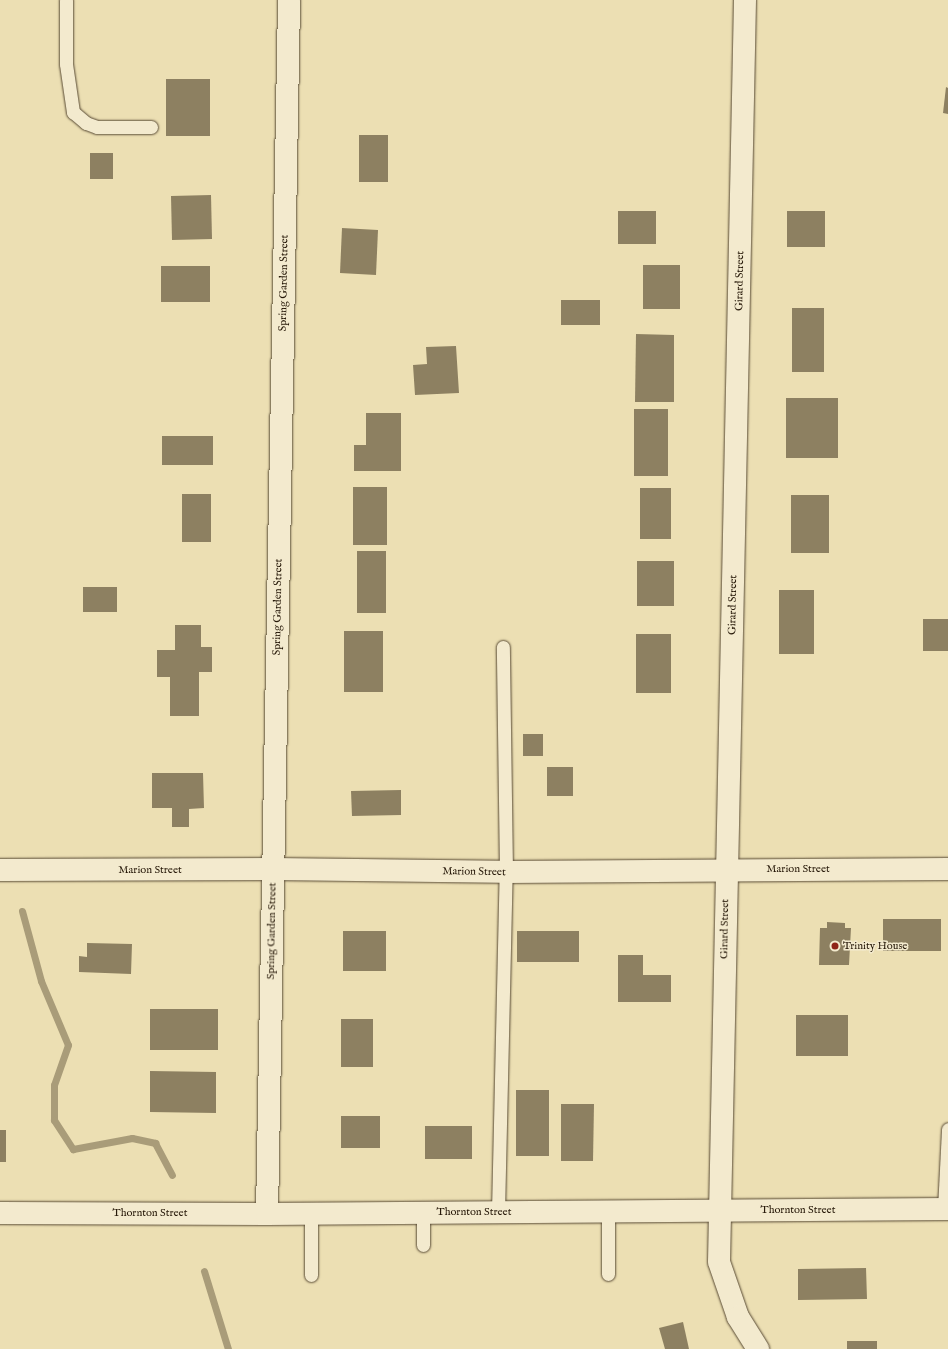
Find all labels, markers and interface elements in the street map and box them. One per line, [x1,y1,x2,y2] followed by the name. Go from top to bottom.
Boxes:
[277,234,291,332] street label: Spring Garden Street
[733,251,747,311] street label: Girard Street
[271,558,285,656] street label: Spring Garden Street
[726,575,740,635] street label: Girard Street
[766,862,830,876] street label: Marion Street
[118,863,182,877] street label: Marion Street
[442,865,506,879] street label: Marion Street
[265,882,279,980] street label: Spring Garden Street
[718,899,732,959] street label: Girard Street
[843,939,907,953] place label: Trinity House
[830,941,840,951] marker: Trinity House
[761,1203,835,1217] street label: Thornton Street
[437,1205,511,1219] street label: Thornton Street
[113,1206,187,1220] street label: Thornton Street

